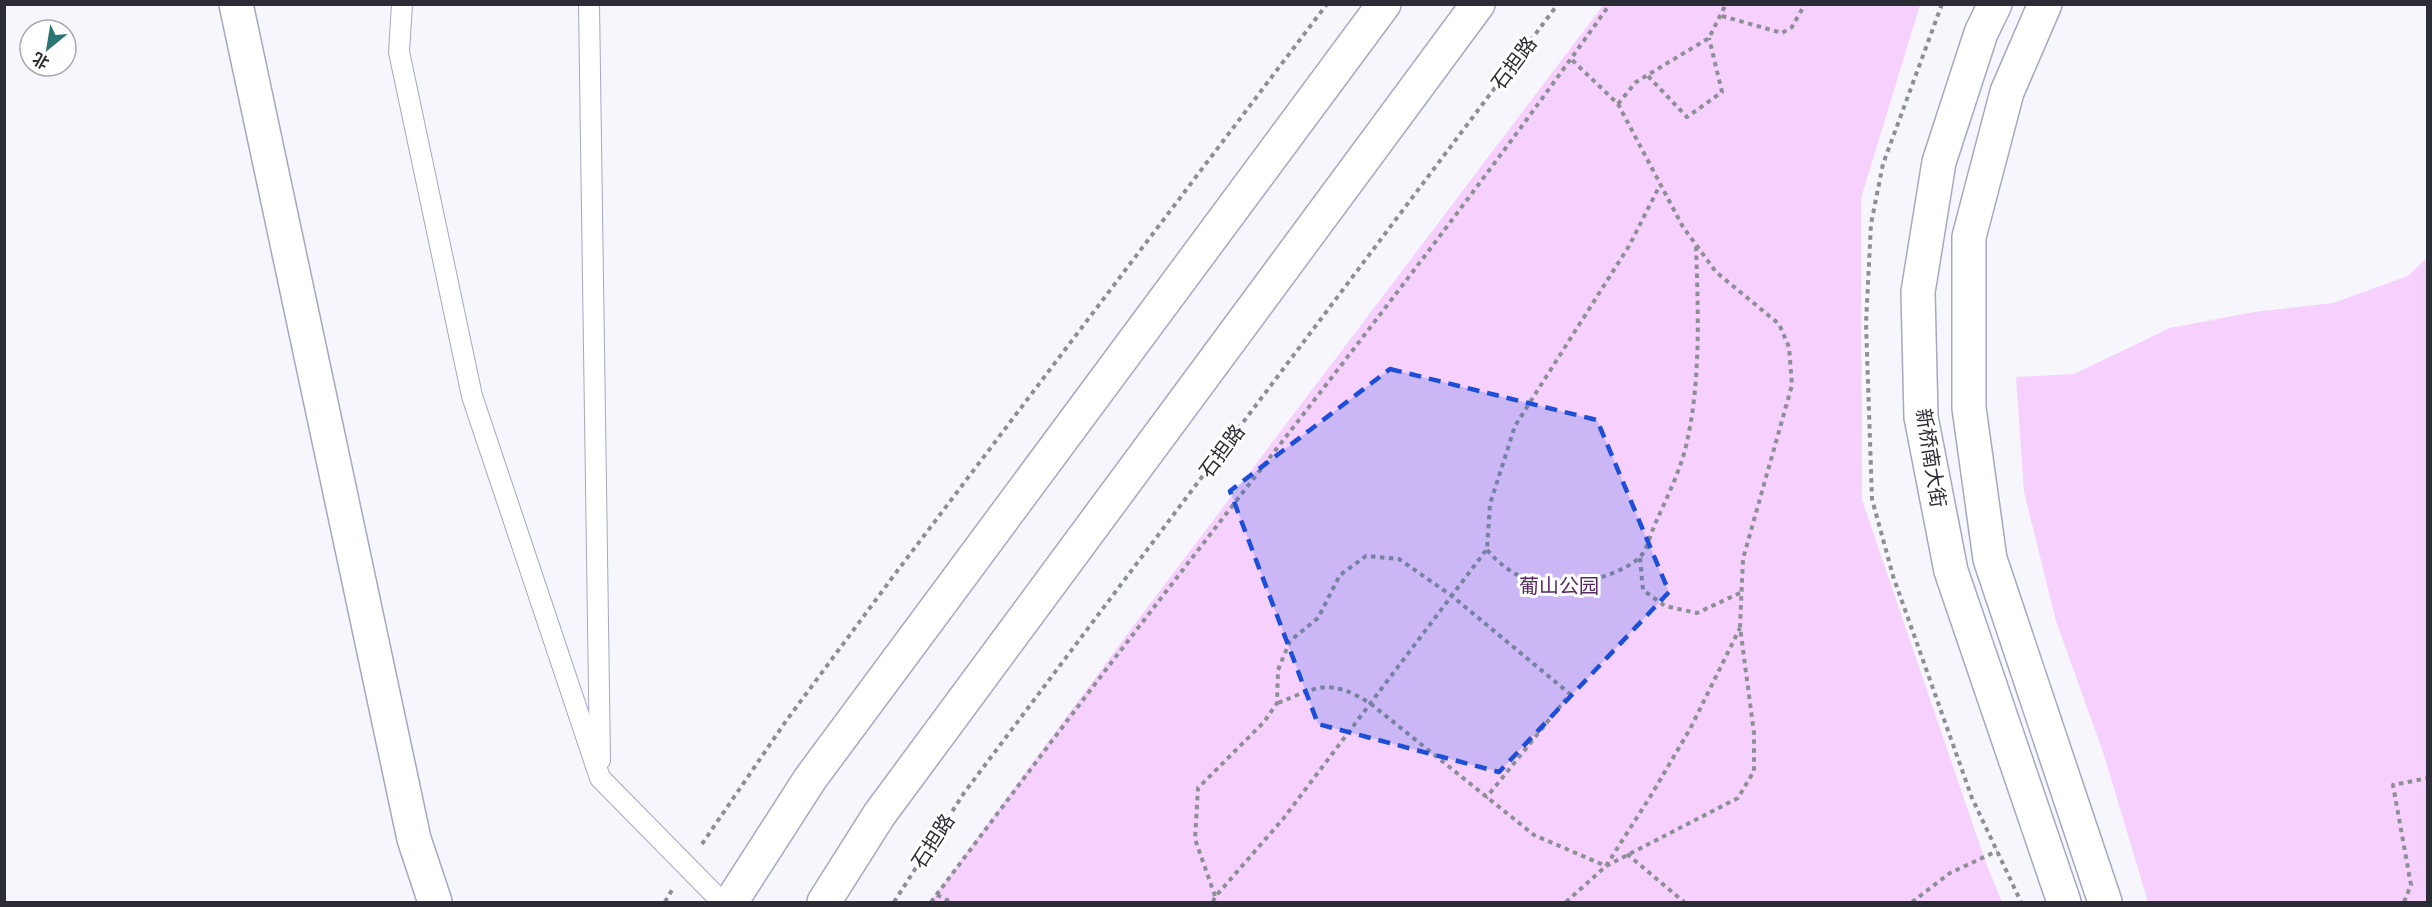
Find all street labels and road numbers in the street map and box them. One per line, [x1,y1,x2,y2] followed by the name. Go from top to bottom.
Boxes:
[1486,31,1541,94] street label: 石担路
[1912,407,1952,509] street label: 新桥南大街
[1194,419,1249,482] street label: 石担路
[906,809,959,872] street label: 石担路

